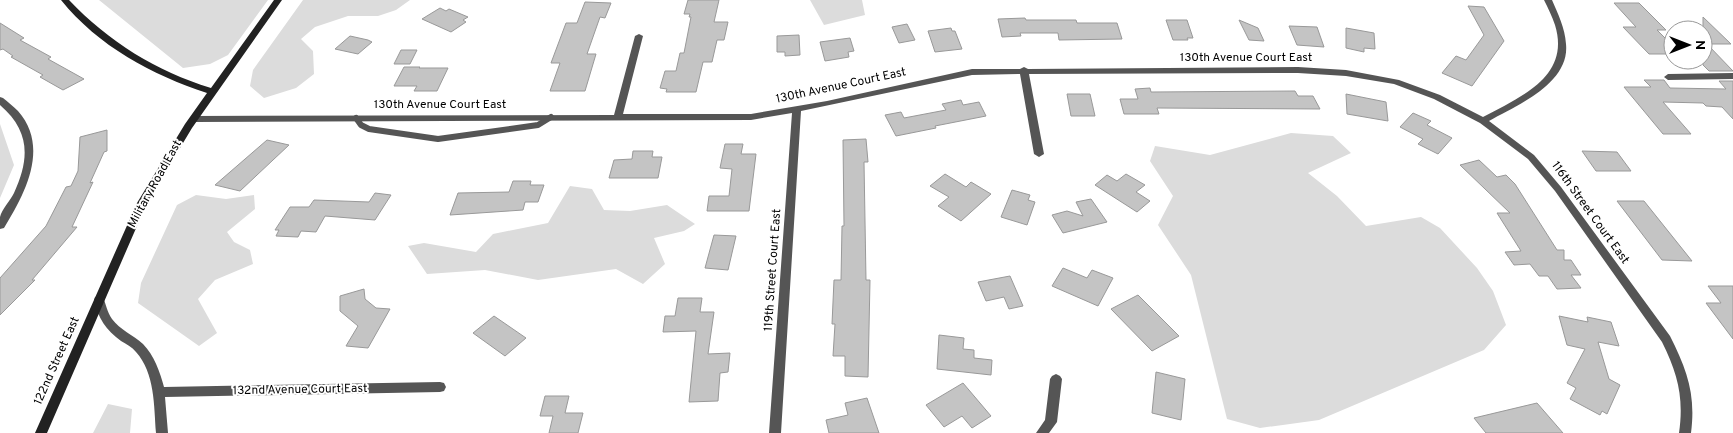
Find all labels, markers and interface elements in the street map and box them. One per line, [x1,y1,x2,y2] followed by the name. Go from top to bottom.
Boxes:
[1663,20,1713,70] north arrow
[1691,40,1708,50] text: N
[1180,50,1312,66] street label: 130th Avenue Court East
[774,64,908,108] street label: 130th Avenue Court East
[374,97,506,113] street label: 130th Avenue Court East
[124,137,186,231] street label: Military Road East
[1547,159,1633,267] street label: 116th Street Court East
[761,208,785,332] street label: 119th Street Court East
[30,314,84,408] street label: 122nd Street East
[232,381,368,399] street label: 132nd Avenue Court East

